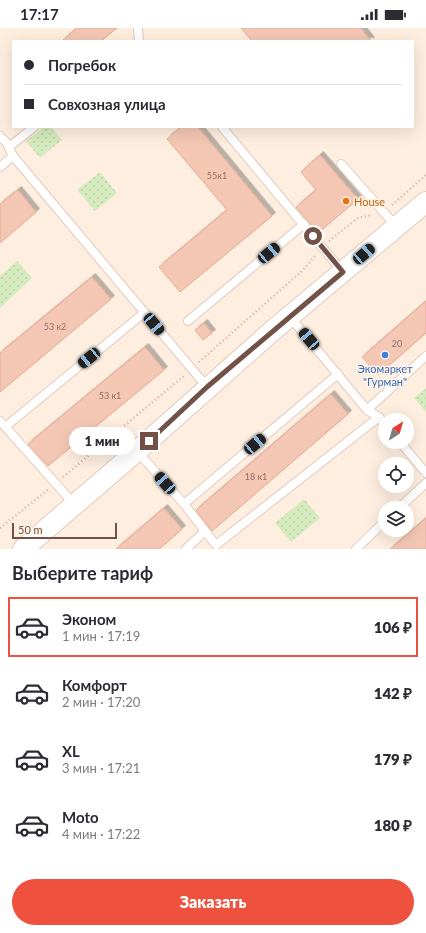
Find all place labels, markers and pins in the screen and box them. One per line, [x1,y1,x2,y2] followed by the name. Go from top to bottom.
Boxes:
[354,195,385,208] place label: House
[341,196,351,206] marker: House
[380,350,390,360] marker: Экомаркет "Гурман"
[357,362,413,388] place label: Экомаркет "Гурман"

